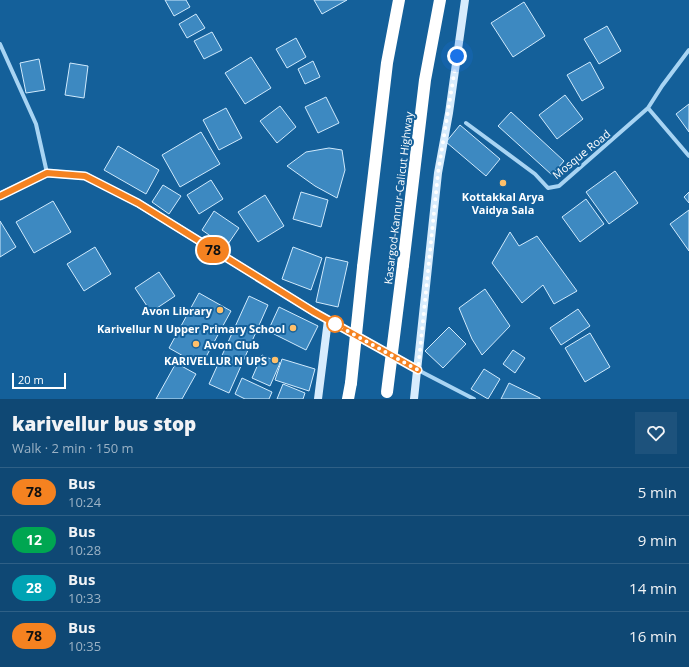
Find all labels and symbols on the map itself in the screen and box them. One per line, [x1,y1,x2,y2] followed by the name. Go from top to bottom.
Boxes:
[447,46,467,66] your location
[380,110,416,285] street label: Kasargod-Kannur-Calicut Highway
[549,126,613,182] street label: Mosque Road
[498,178,508,188] marker: Kottakkal Arya Vaidya Sala
[462,189,544,217] place label: Kottakkal Arya Vaidya Sala
[195,237,231,263] line badge: 78
[142,303,213,318] place label: Avon Library
[215,305,225,315] marker: Avon Library
[326,315,344,333] unlabelled marker
[97,321,285,336] place label: Karivellur N Upper Primary School
[288,323,298,333] marker: Karivellur N Upper Primary School
[204,337,259,352] place label: Avon Club
[191,339,201,349] marker: Avon Club
[164,353,267,368] place label: KARIVELLUR N UPS
[270,355,280,365] marker: KARIVELLUR N UPS
[12,371,66,390] scale bar

